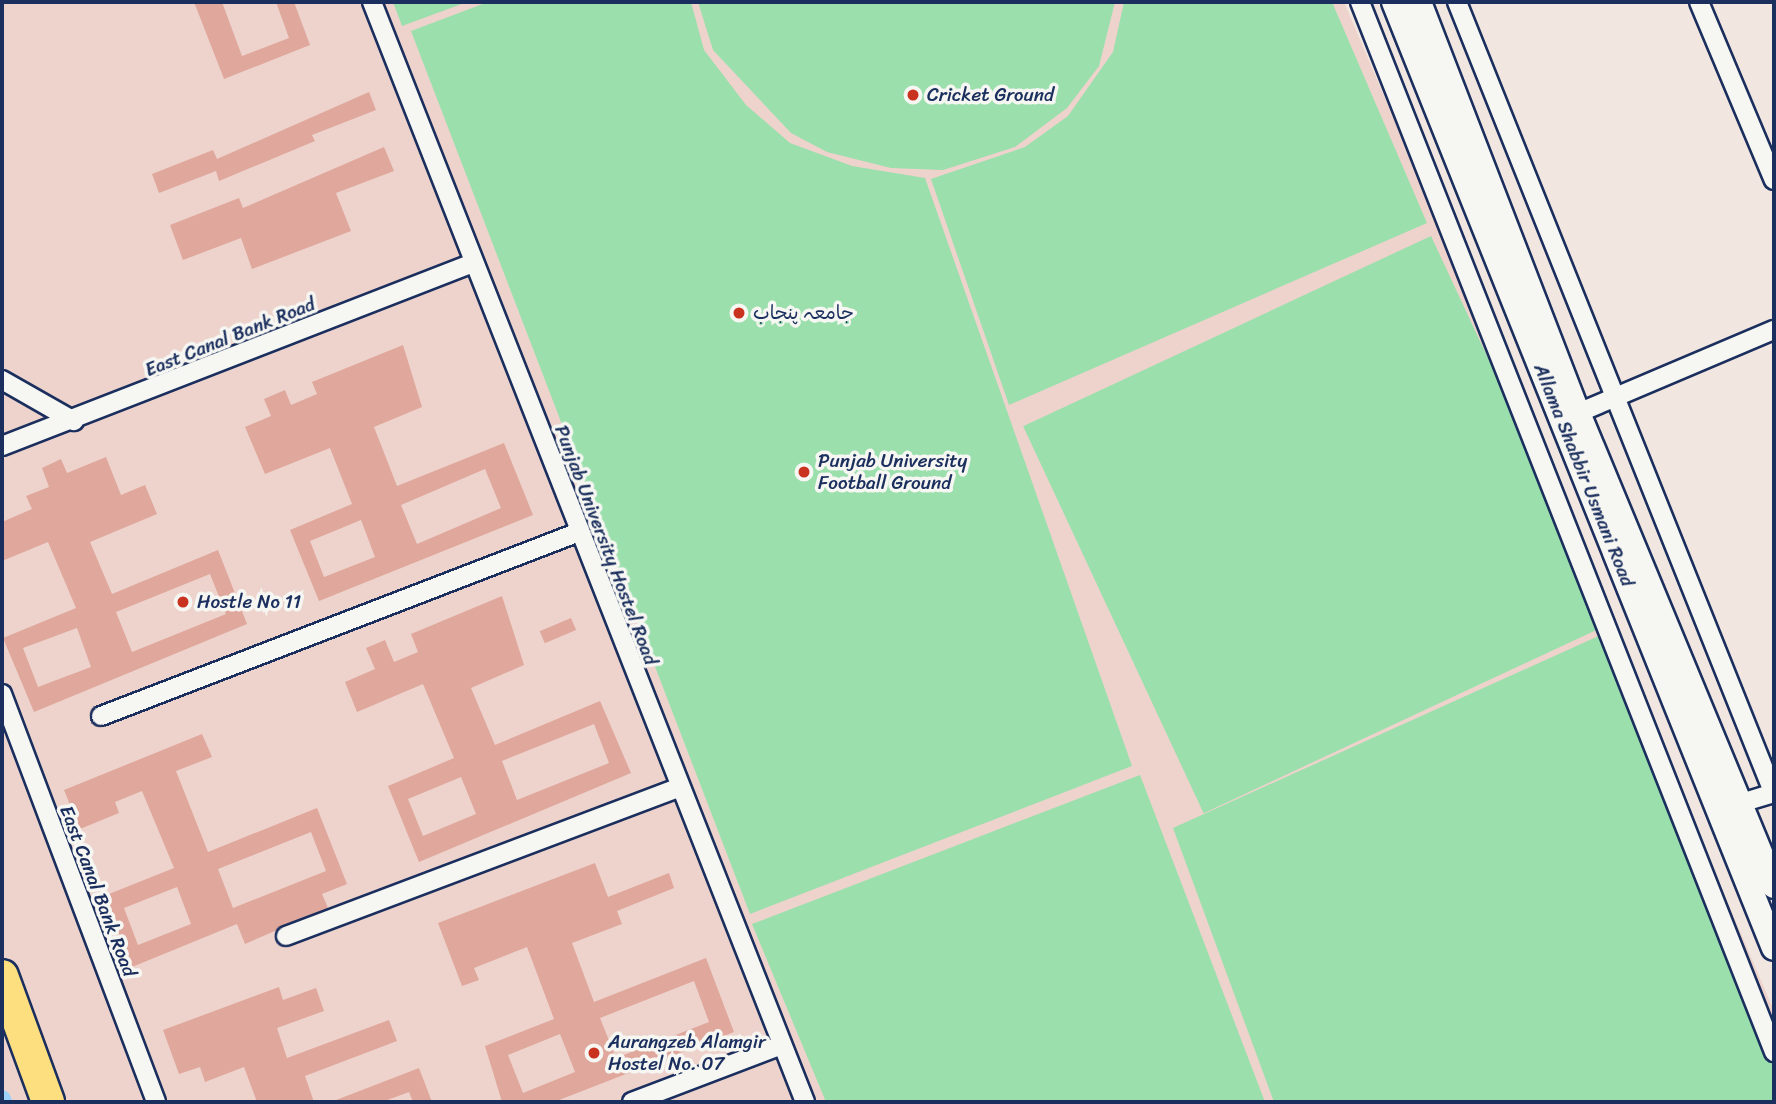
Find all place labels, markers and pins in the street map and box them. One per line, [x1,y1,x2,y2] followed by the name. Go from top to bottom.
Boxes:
[927,84,1054,106] place label: Cricket Ground
[905,87,921,103] marker: Cricket Ground
[753,302,854,324] place label: جامعہ پنجاب
[731,305,747,321] marker: جامعہ پنجاب
[818,450,967,494] place label: Punjab University Football Ground
[796,464,812,480] marker: Punjab University Football Ground
[197,591,301,613] place label: Hostle No 11
[175,594,191,610] marker: Hostle No 11
[608,1031,766,1075] place label: Aurangzeb Alamgir Hostel No. 07
[586,1045,602,1061] marker: Aurangzeb Alamgir Hostel No. 07

